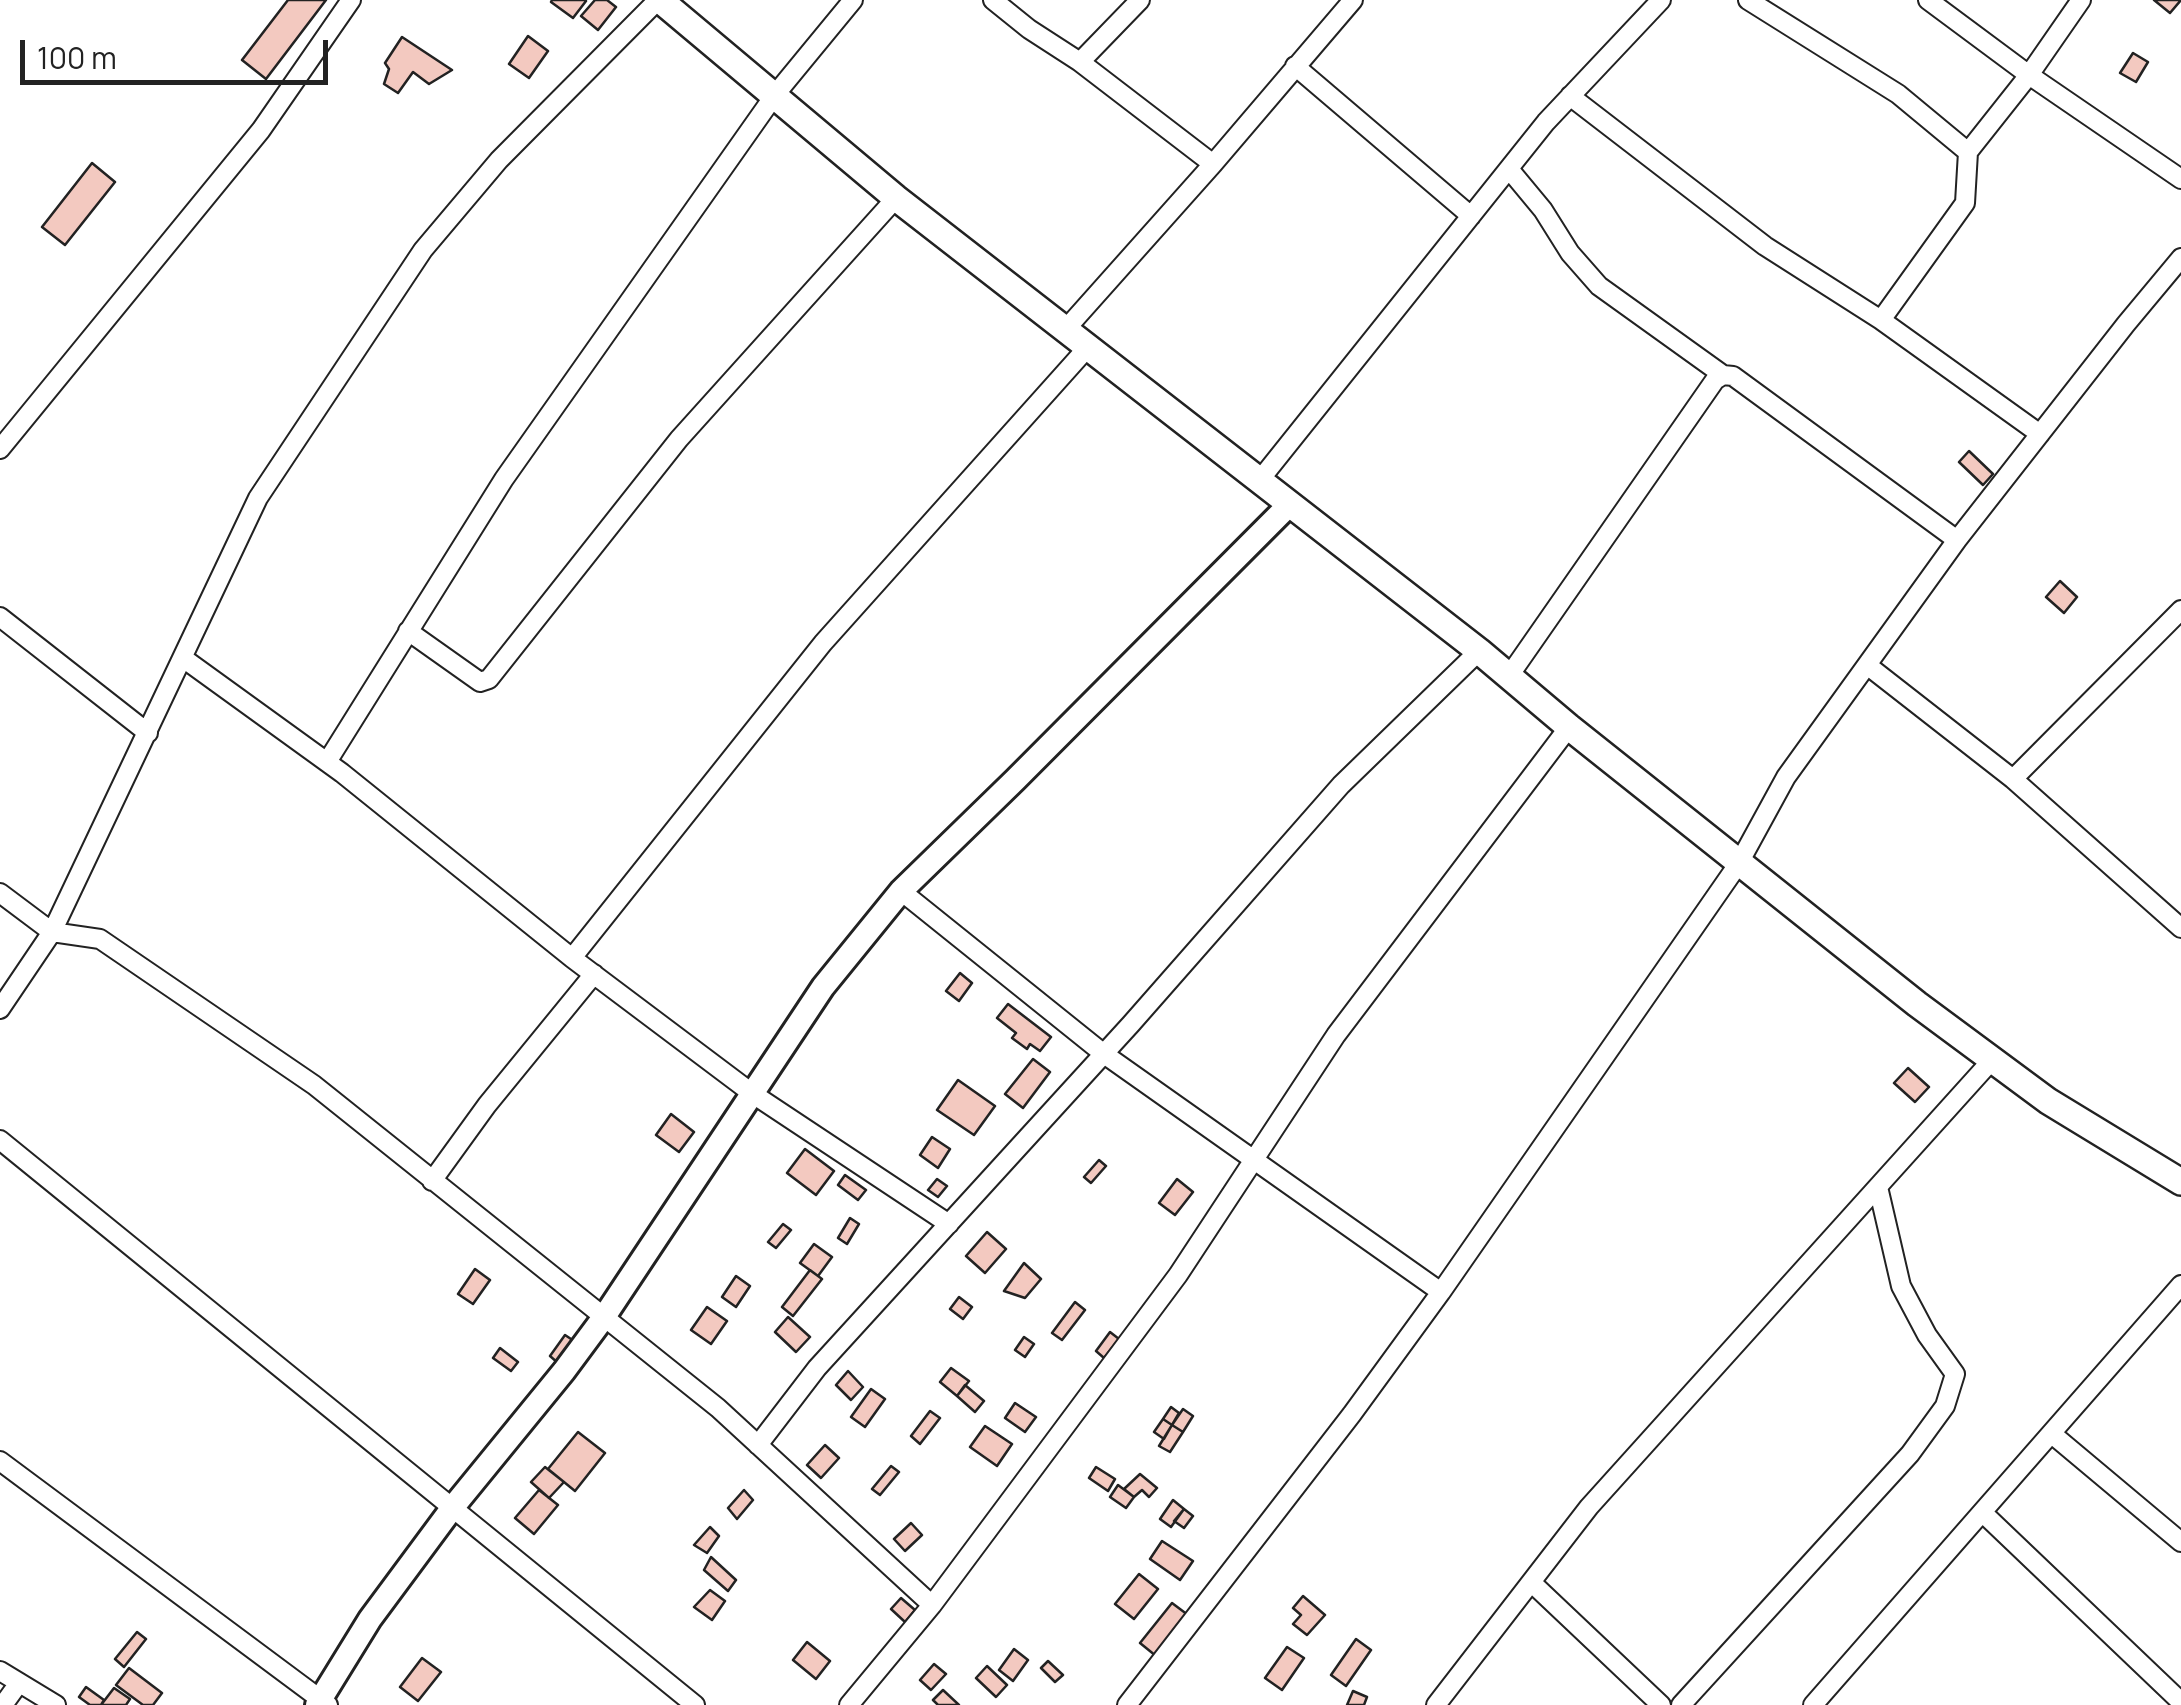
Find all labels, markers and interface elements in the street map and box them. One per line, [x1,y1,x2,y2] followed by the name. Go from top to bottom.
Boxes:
[25,20,332,82] scale bar
[37,37,117,78] text: 100 m

